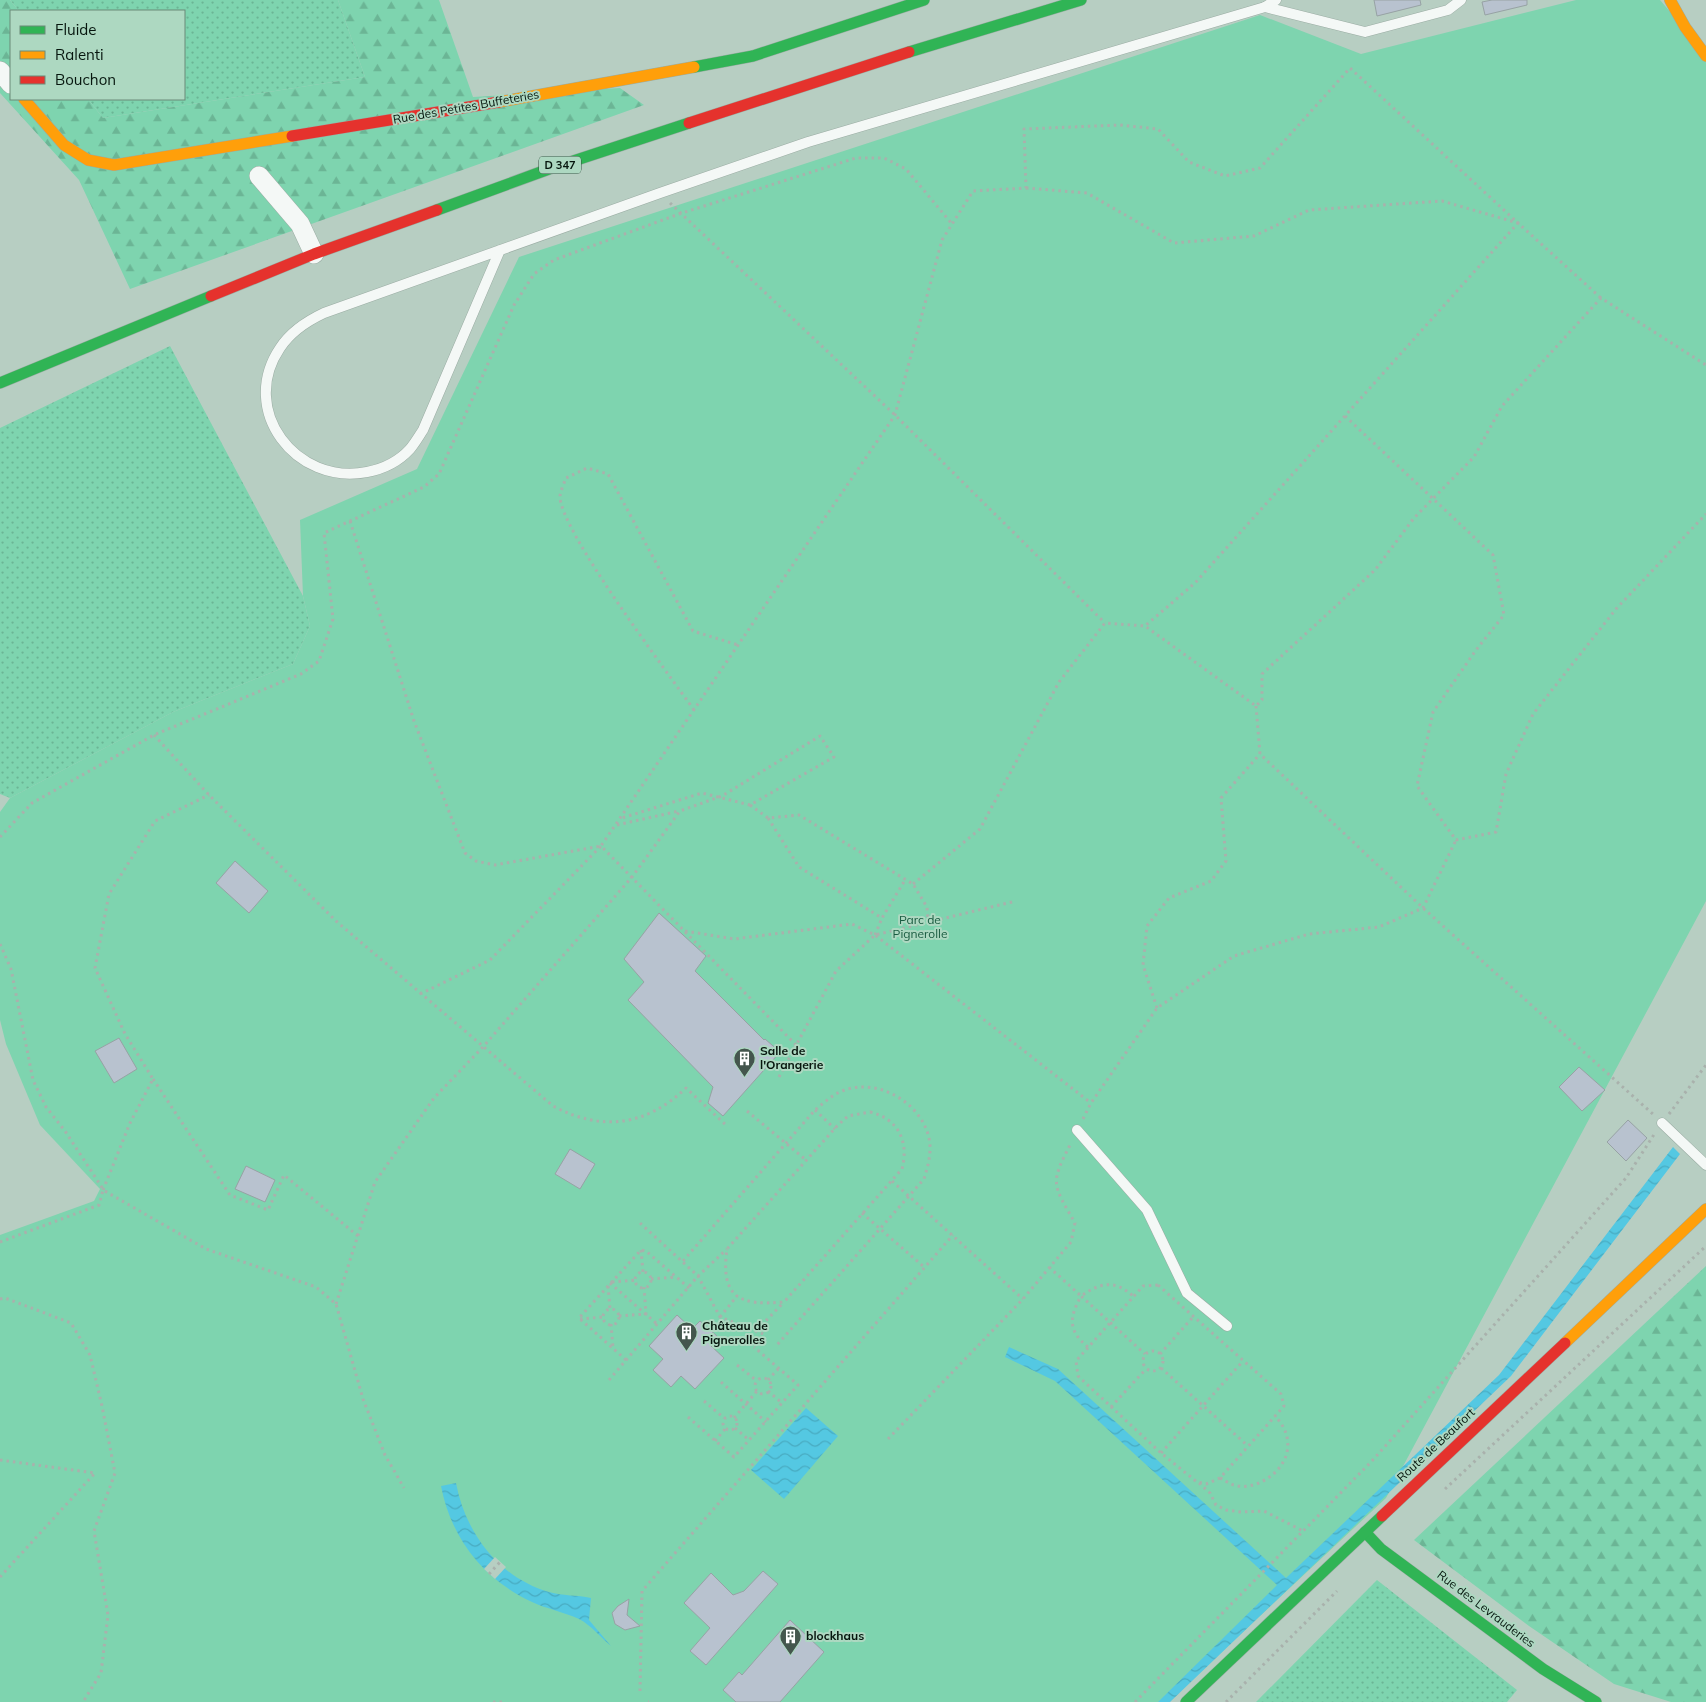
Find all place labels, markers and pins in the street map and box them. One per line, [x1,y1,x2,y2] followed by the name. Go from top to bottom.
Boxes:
[760,1043,824,1072] place label: Salle de l'Orangerie
[732,1046,756,1077] building icon: Salle de l'Orangerie
[702,1318,768,1347] place label: Château de Pignerolles
[674,1321,698,1352] building icon: Château de Pignerolles
[778,1624,802,1655] building icon: blockhaus
[806,1628,864,1643] place label: blockhaus

